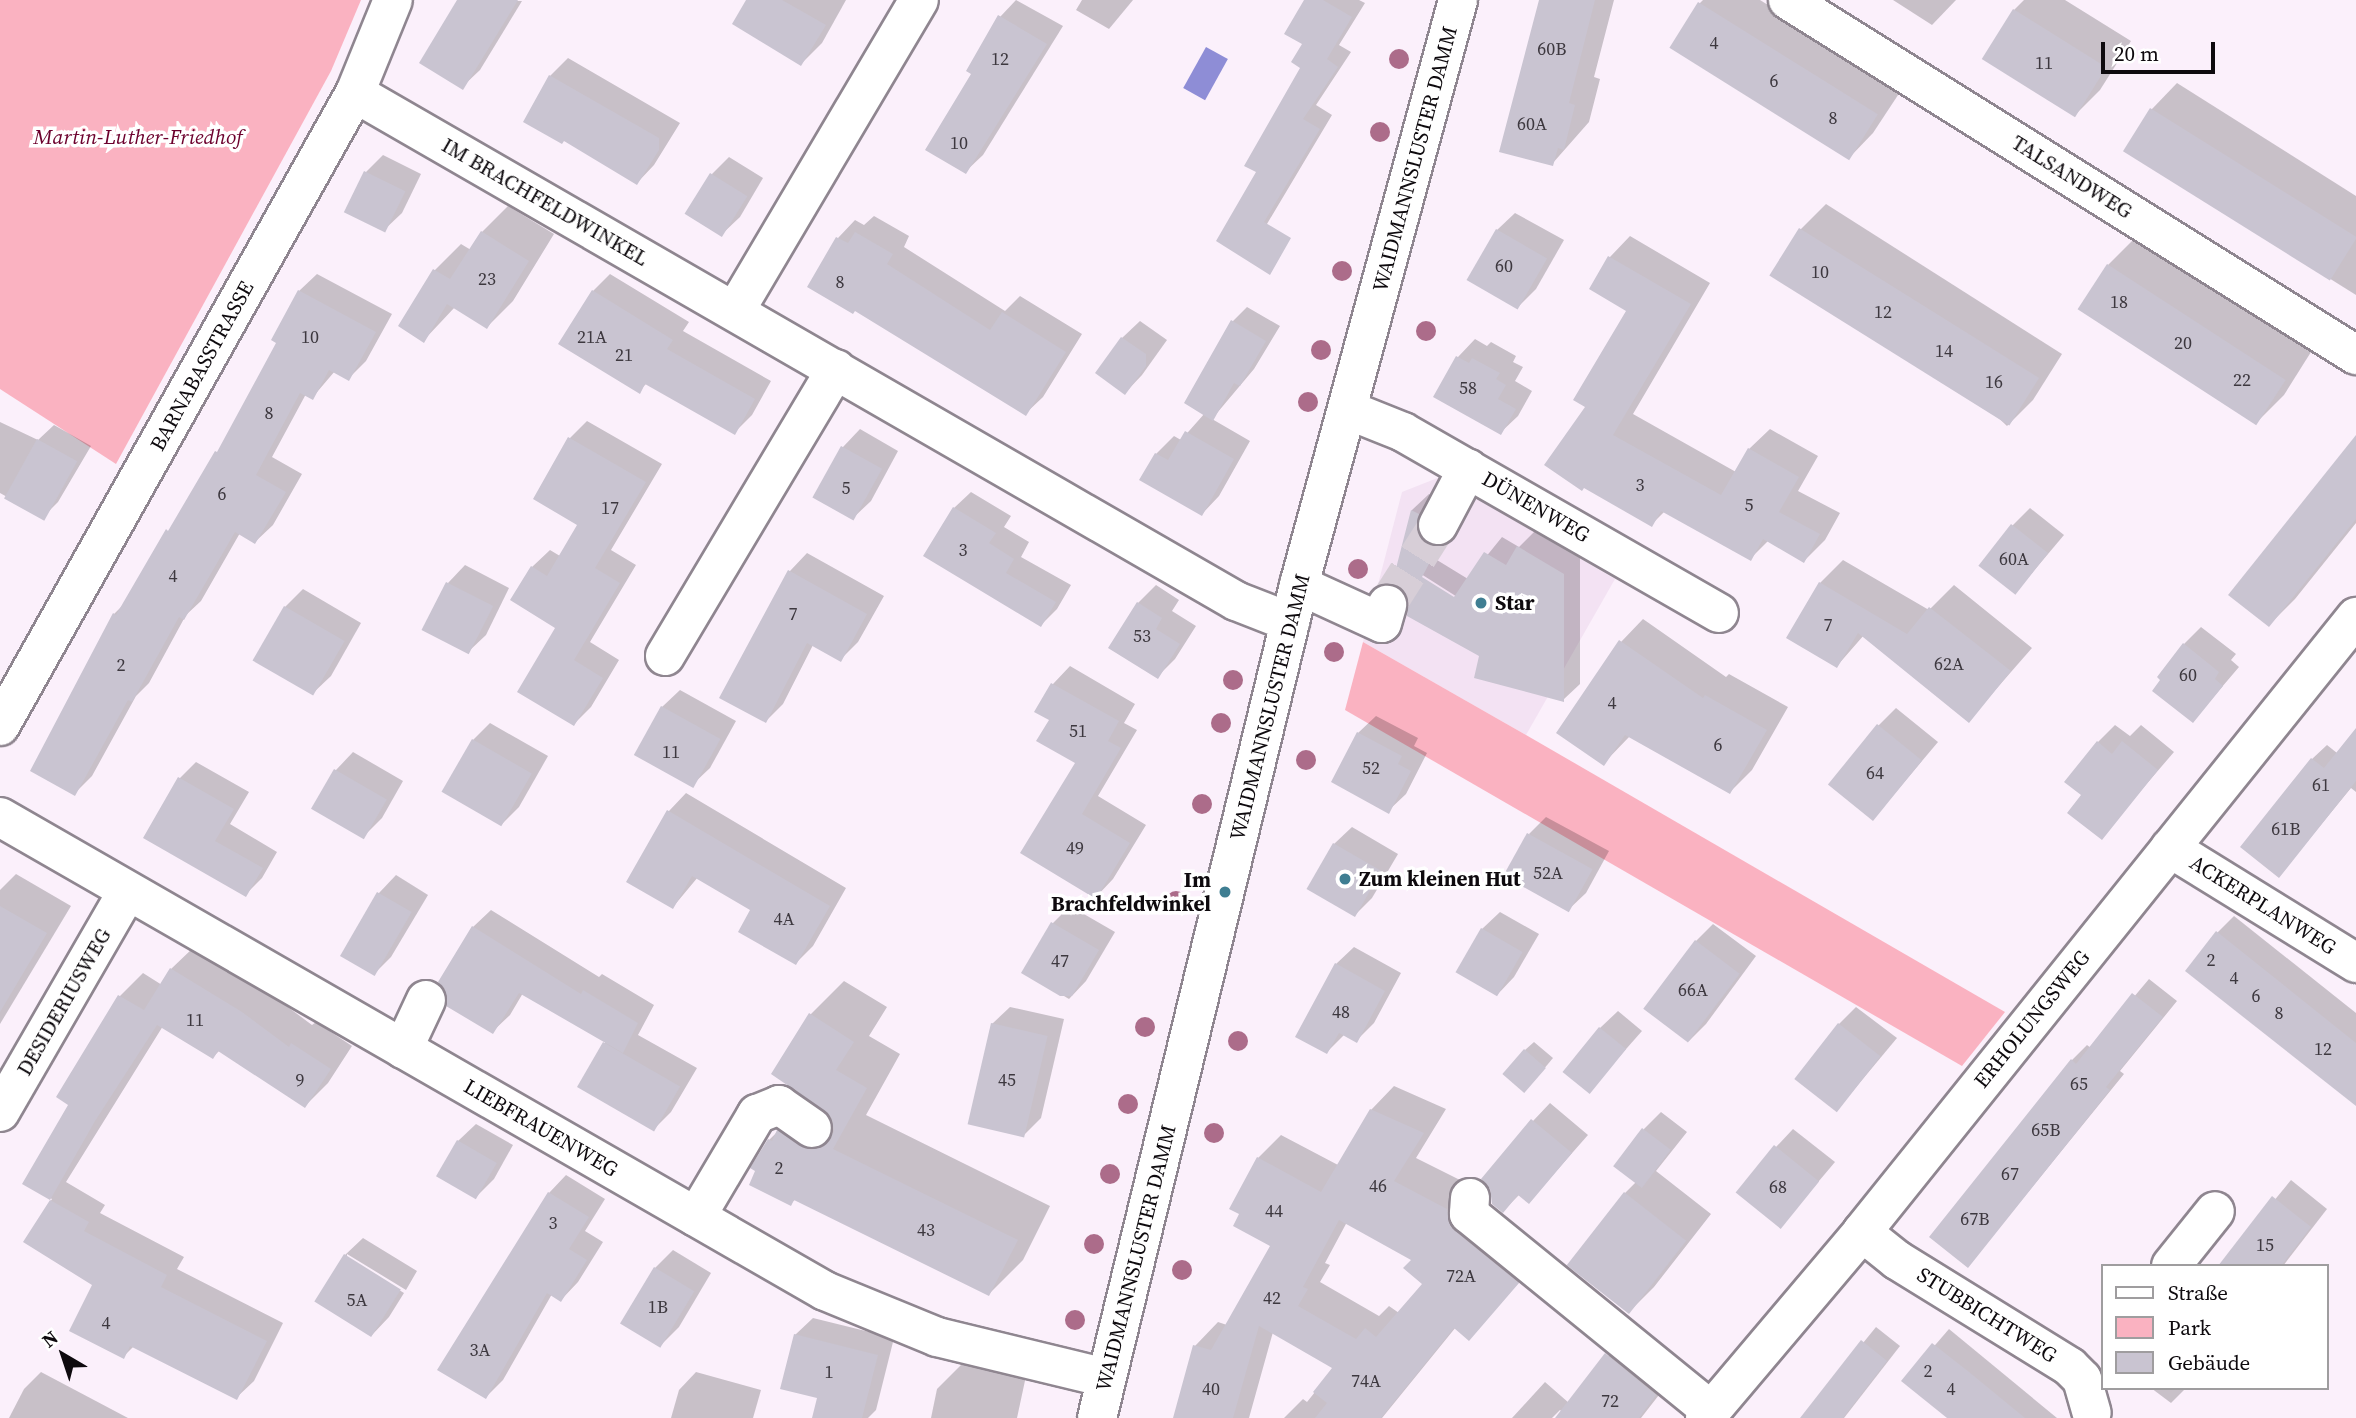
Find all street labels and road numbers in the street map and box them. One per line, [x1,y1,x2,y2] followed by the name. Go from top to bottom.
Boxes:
[1367,23,1463,295] street label: WAIDMANNSLUSTER DAMM
[2007,130,2137,224] street label: TALSANDWEG
[437,133,653,271] street label: IM BRACHFELDWINKEL
[145,277,259,455] street label: BARNABASSTRASSE
[1478,466,1594,548] street label: DÜNENWEG
[1225,571,1315,843] street label: WAIDMANNSLUSTER DAMM
[2185,850,2341,960] street label: ACKERPLANWEG
[12,924,116,1080] street label: DESIDERIUSWEG
[1969,945,2095,1093] street label: ERHOLUNGSWEG
[459,1074,623,1182] street label: LIEBFRAUENWEG
[1091,1122,1181,1394] street label: WAIDMANNSLUSTER DAMM
[1912,1262,2062,1368] street label: STUBBICHTWEG

